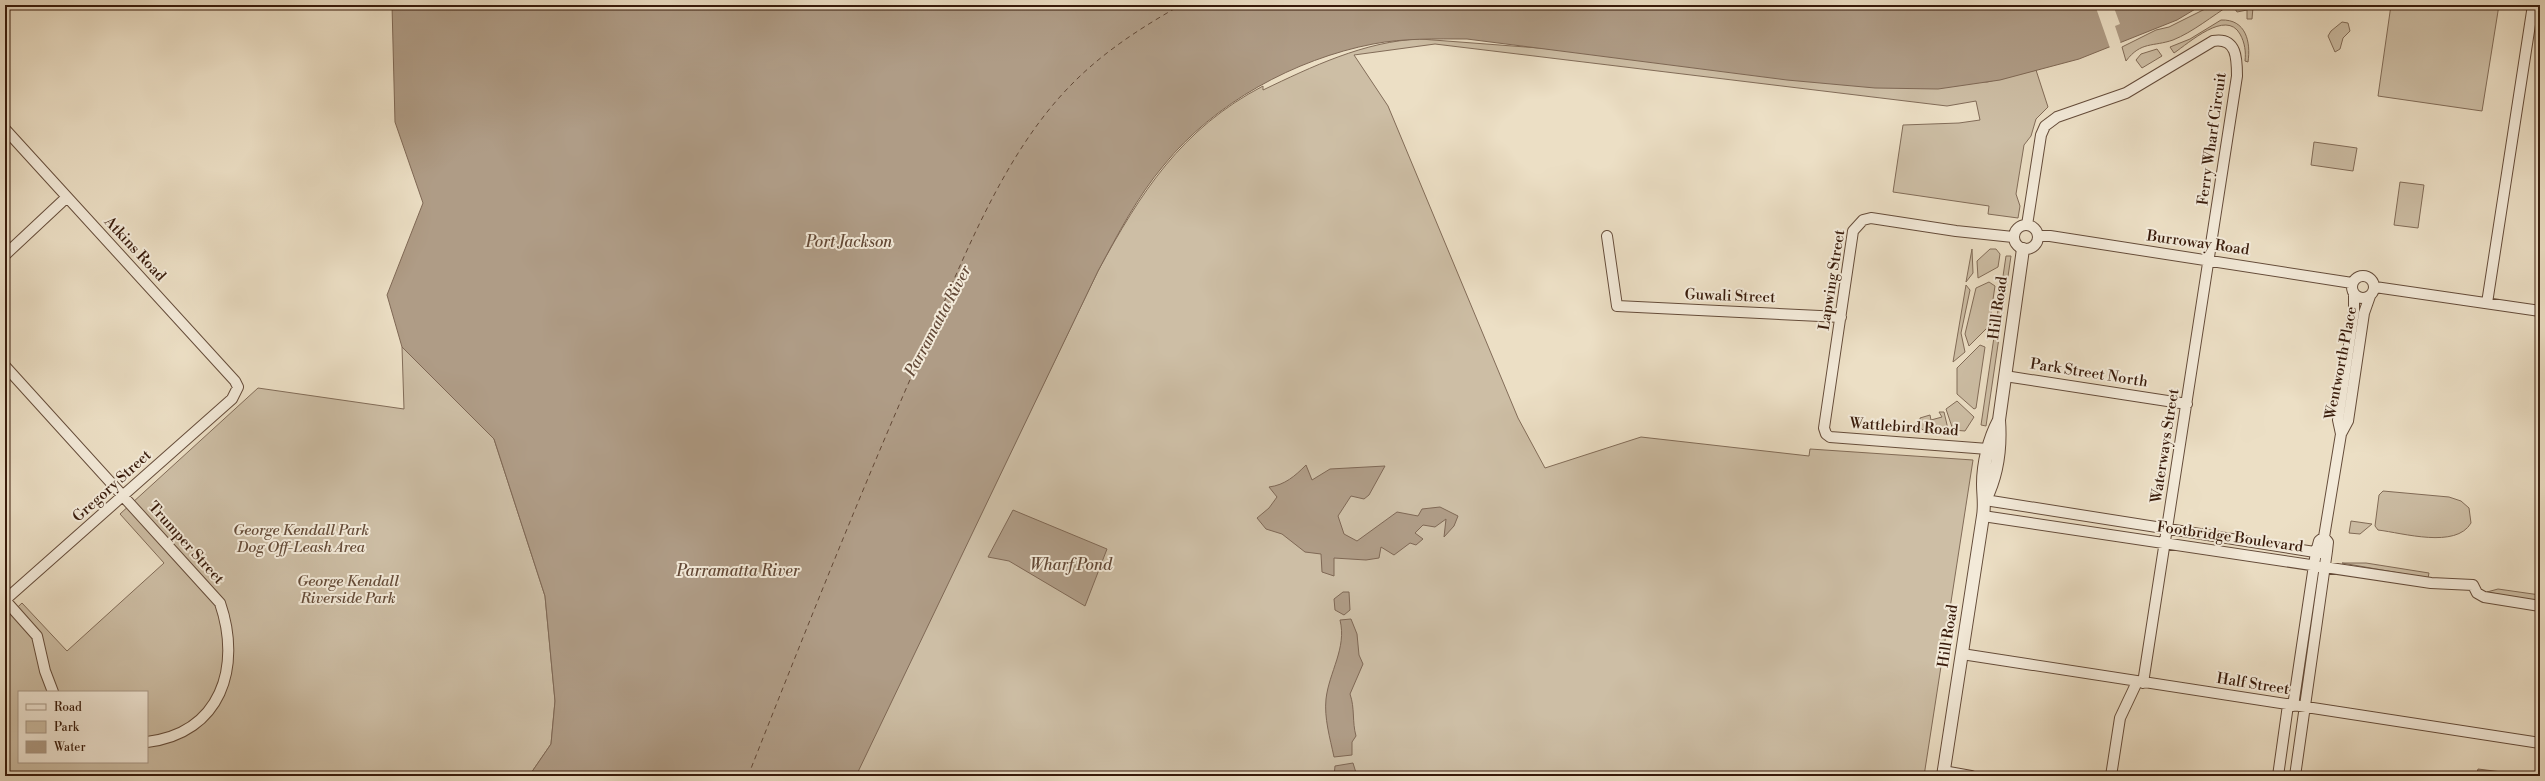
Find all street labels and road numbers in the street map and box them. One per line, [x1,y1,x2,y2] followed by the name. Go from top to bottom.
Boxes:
[2193,71,2231,207] street label: Ferry Wharf Circuit
[99,212,170,286] street label: Atkins Road
[2144,226,2251,260] street label: Burroway Road
[1815,228,1849,332] street label: Lapwing Street
[1984,275,2012,341] street label: Hill Road
[1684,285,1776,307] street label: Guwali Street
[2321,305,2361,422] street label: Wentworth Place
[2029,354,2149,392] street label: Park Street North
[2146,387,2184,506] street label: Waterways Street
[1848,414,1960,440] street label: Wattlebird Road
[69,445,156,526] street label: Gregory Street
[144,498,229,589] street label: Trumper Street
[2156,517,2305,557] street label: Footbridge Boulevard
[1934,603,1962,669] street label: Hill Road
[2215,669,2291,699] street label: Half Street

